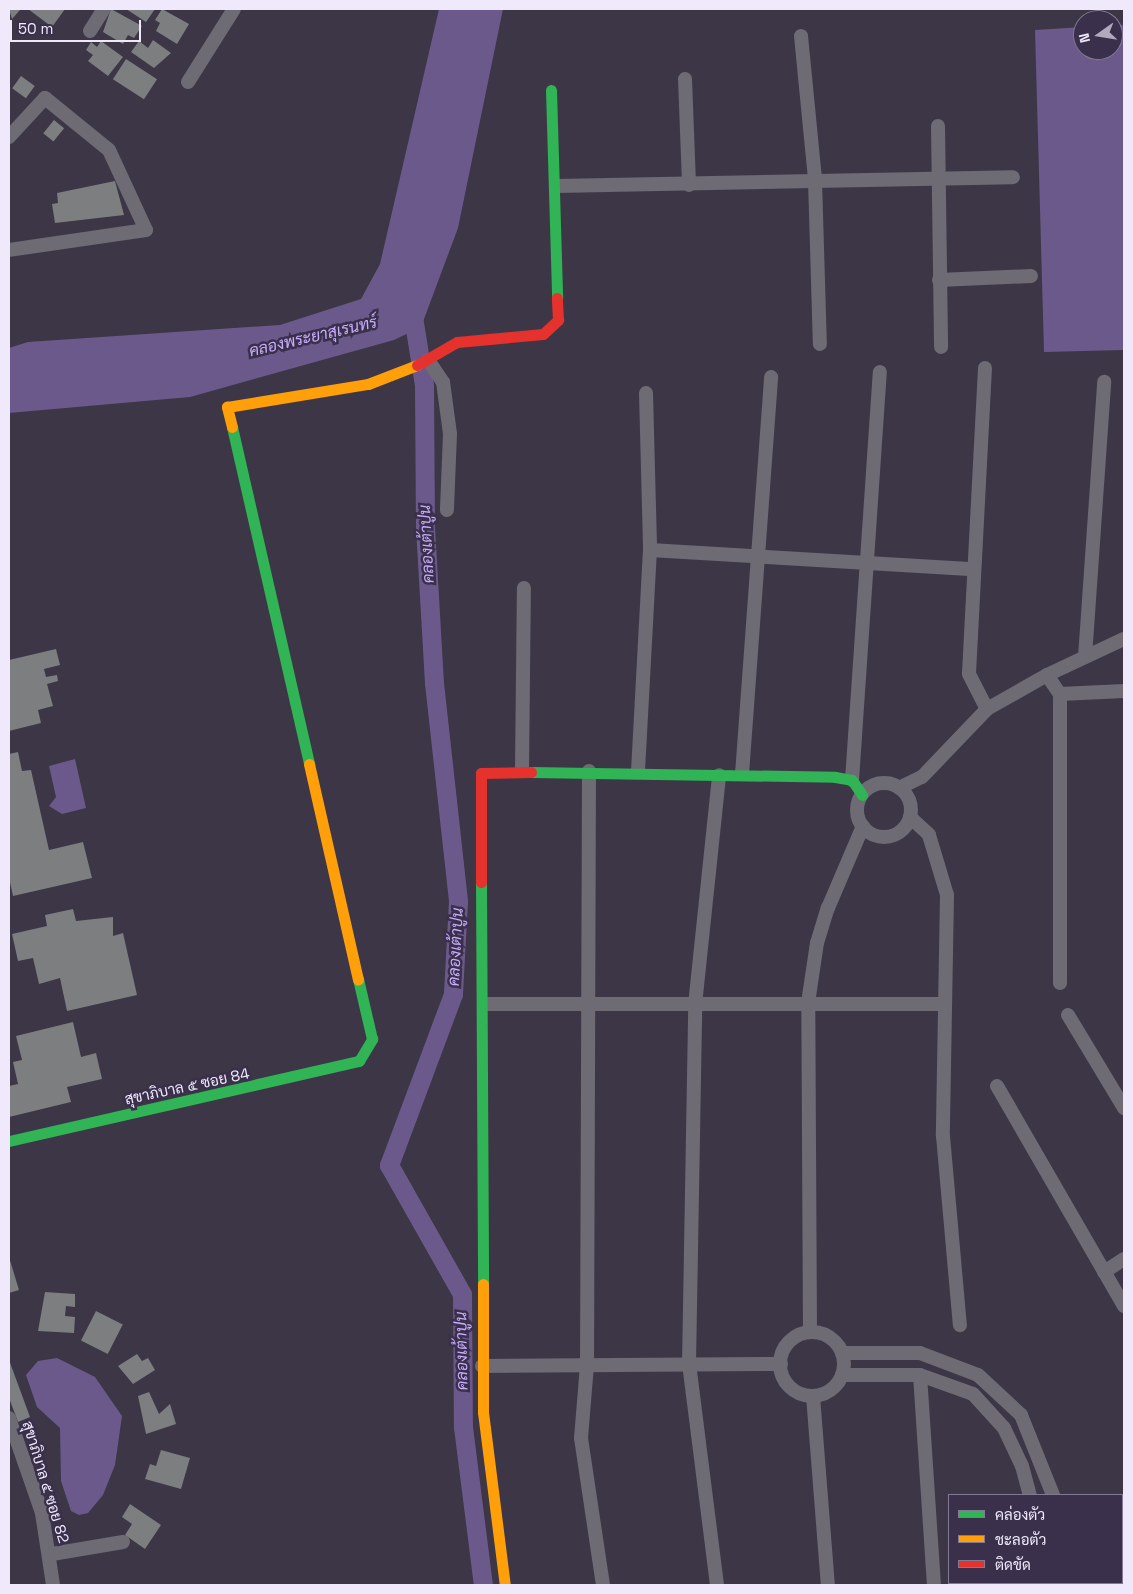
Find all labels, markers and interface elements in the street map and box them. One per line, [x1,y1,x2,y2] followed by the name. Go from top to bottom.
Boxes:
[12,10,144,42] scale bar
[1073,10,1123,60] north arrow
[18,19,53,38] text: 50 m
[1075,32,1094,45] text: N
[247,313,379,361] water label: คลองพระยาสุเรนทร์
[415,504,439,584] water label: คลองเต้าปูน
[444,907,468,987] water label: คลองเต้าปูน
[123,1064,251,1108] street label: สุขาภิบาล ๕ ซอย 84
[452,1311,472,1391] water label: คลองเต้าปูน
[19,1419,73,1545] street label: สุขาภิบาล ๕ ซอย 82
[948,1494,1123,1584] legend
[995,1505,1045,1524] text: คล่องตัว
[995,1530,1046,1549] text: ชะลอตัว
[995,1555,1031,1574] text: ติดขัด

